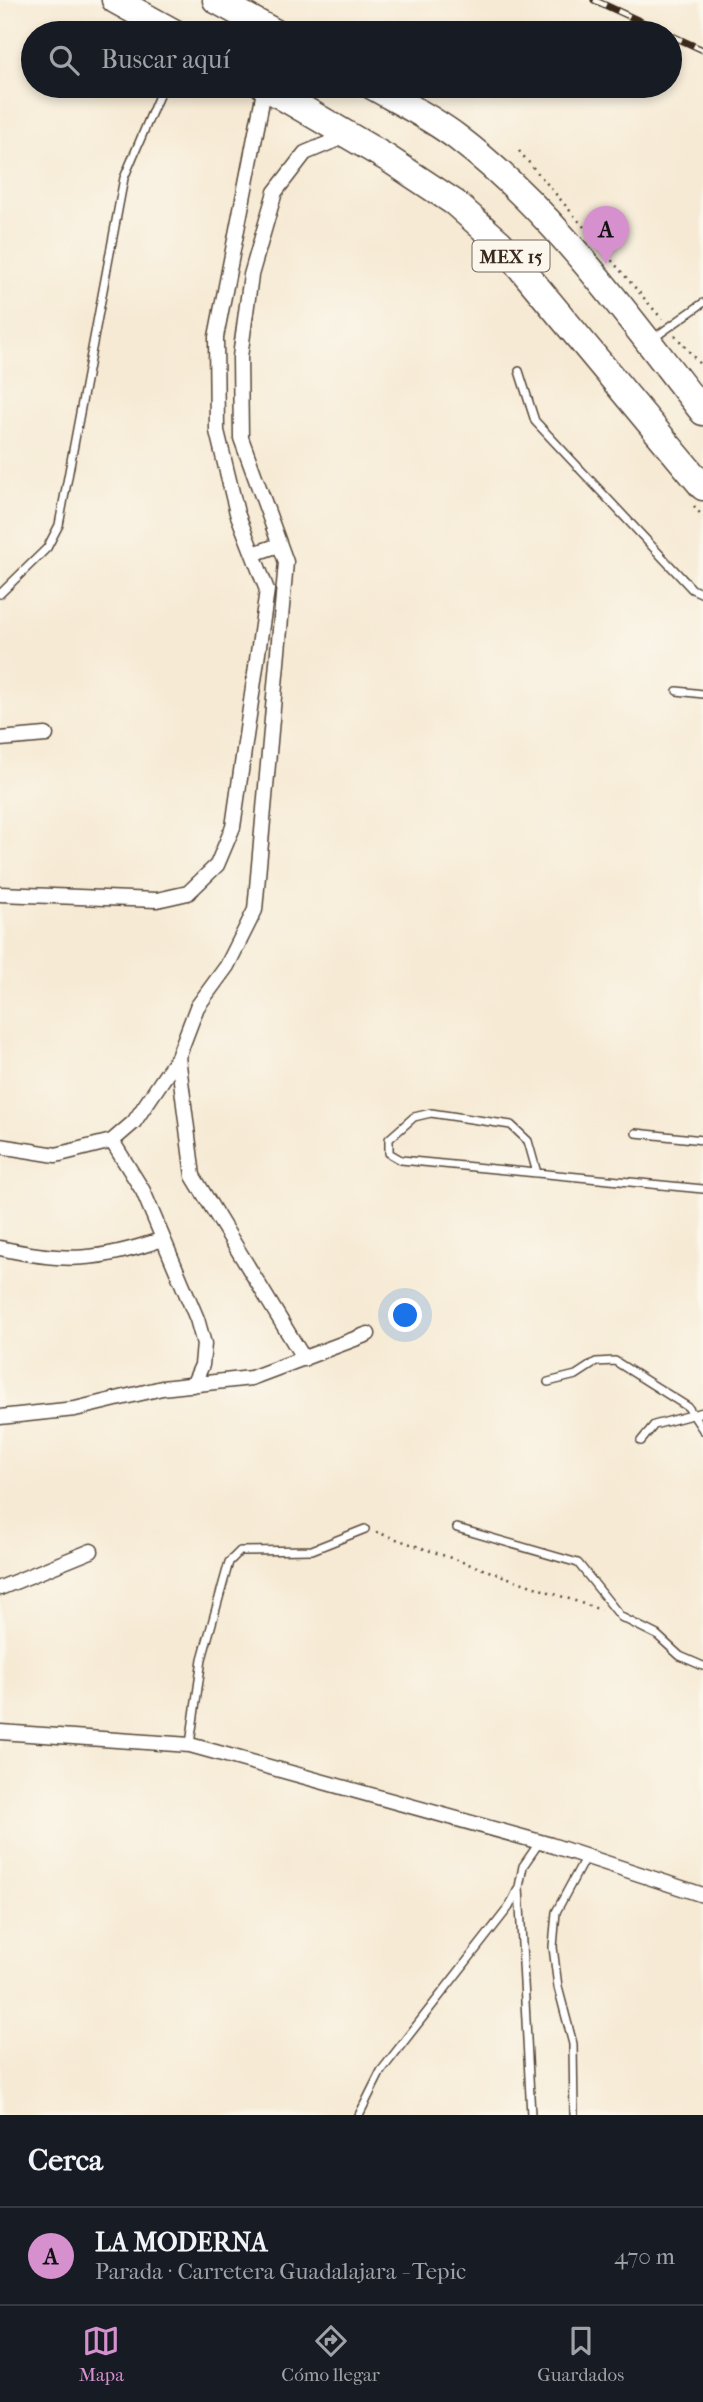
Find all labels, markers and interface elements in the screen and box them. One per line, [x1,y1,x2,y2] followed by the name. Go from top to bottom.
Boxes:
[21,21,682,98] search box
[45,41,83,79] icon: search
[101,44,230,75] text: Buscar aquí
[583,206,629,264] pin: A
[472,240,550,272] road number: MEX 15
[388,1298,422,1332] your location
[28,2143,103,2178] text: Cerca
[95,2227,268,2258] text: LA MODERNA
[44,2243,58,2270] text: A
[614,2243,675,2270] text: 470 m
[95,2258,466,2285] text: Parada · Carretera Guadalajara - Tepic
[79,2322,124,2386] tab: Mapa
[281,2322,380,2386] tab: Cómo llegar
[537,2322,624,2386] tab: Guardados

